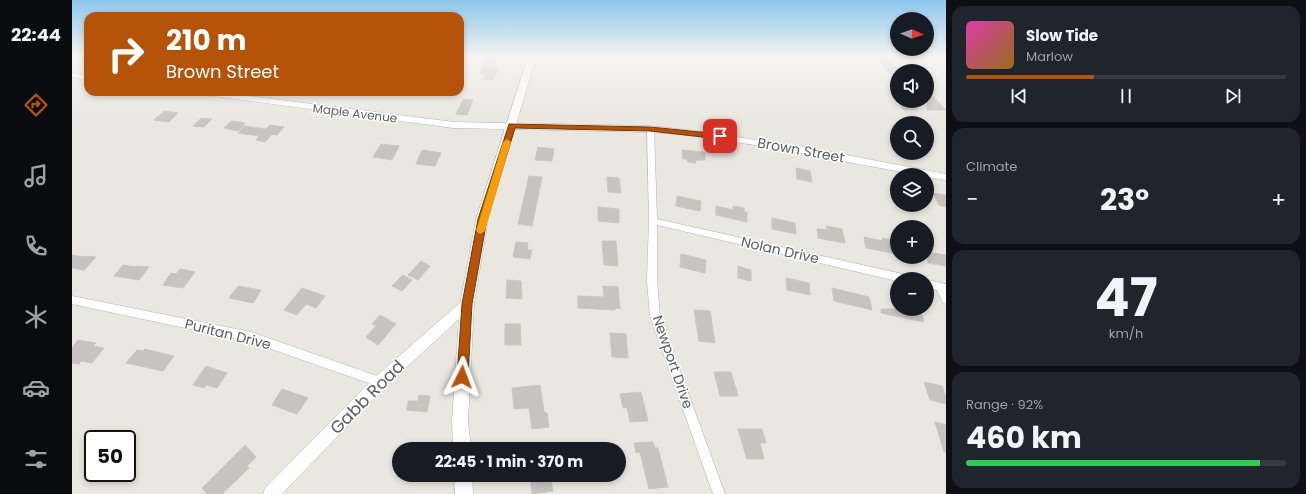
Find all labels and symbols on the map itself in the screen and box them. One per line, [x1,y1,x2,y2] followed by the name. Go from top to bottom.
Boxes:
[890,12,934,56] north arrow
[312,99,398,127] street label: Maple Avenue
[703,119,737,153] pin
[756,133,846,167] street label: Brown Street
[739,231,821,269] street label: Nolan Drive
[648,313,698,412] street label: Newport Drive
[183,314,273,354] street label: Puritan Drive
[324,354,410,440] street label: Gabb Road
[441,356,483,398] position arrow
[84,430,136,482] speed limit sign: 50

